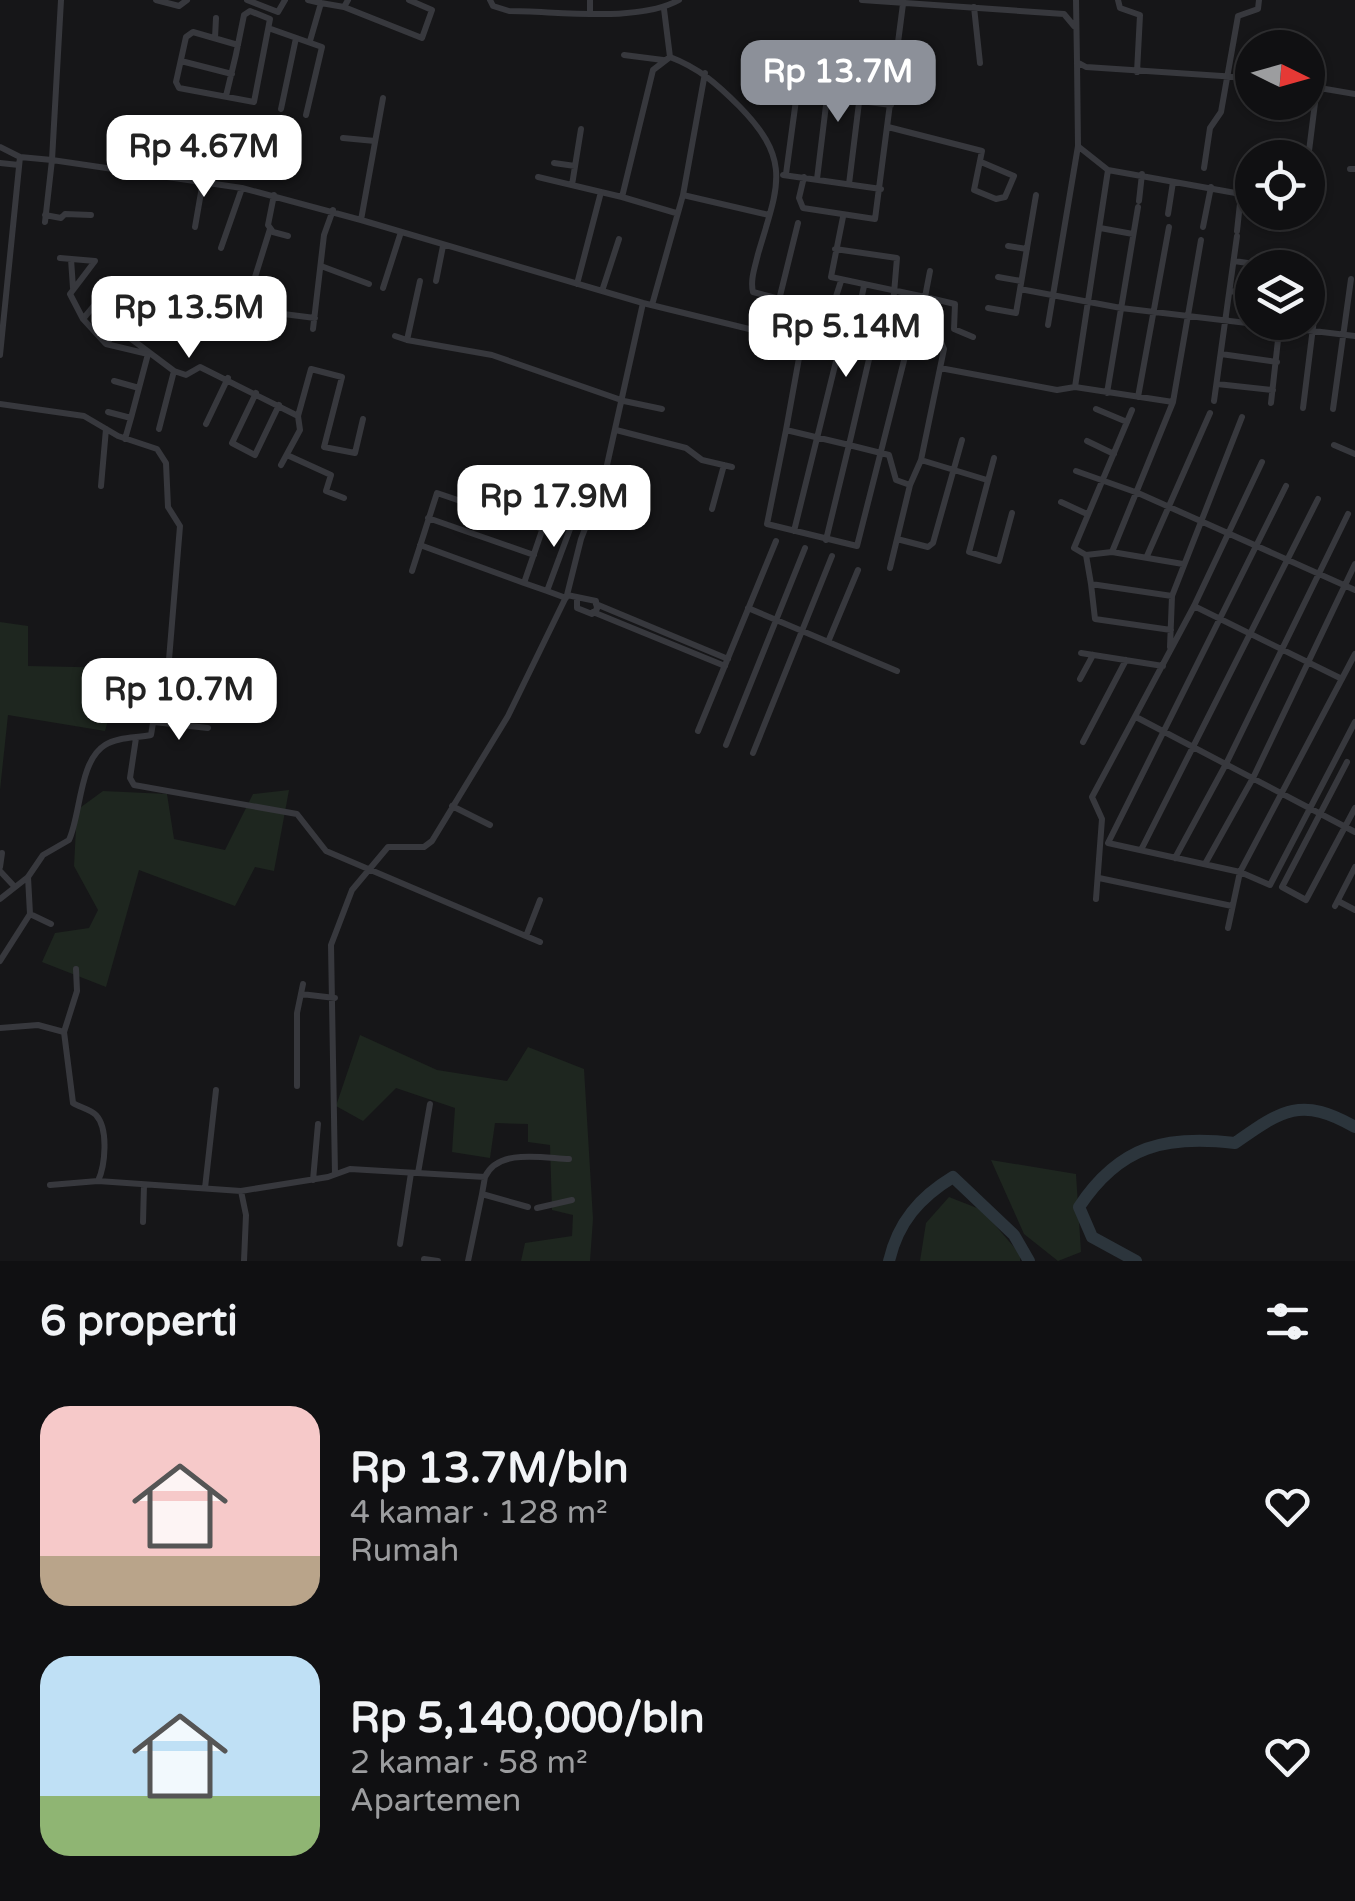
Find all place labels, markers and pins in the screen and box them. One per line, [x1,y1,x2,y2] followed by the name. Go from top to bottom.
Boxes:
[735,40,941,125] pin: Rp 13.7M
[101,115,307,200] pin: Rp 4.67M
[86,276,292,361] pin: Rp 13.5M
[743,295,949,380] pin: Rp 5.14M
[451,465,657,550] pin: Rp 17.9M
[76,658,282,743] pin: Rp 10.7M

